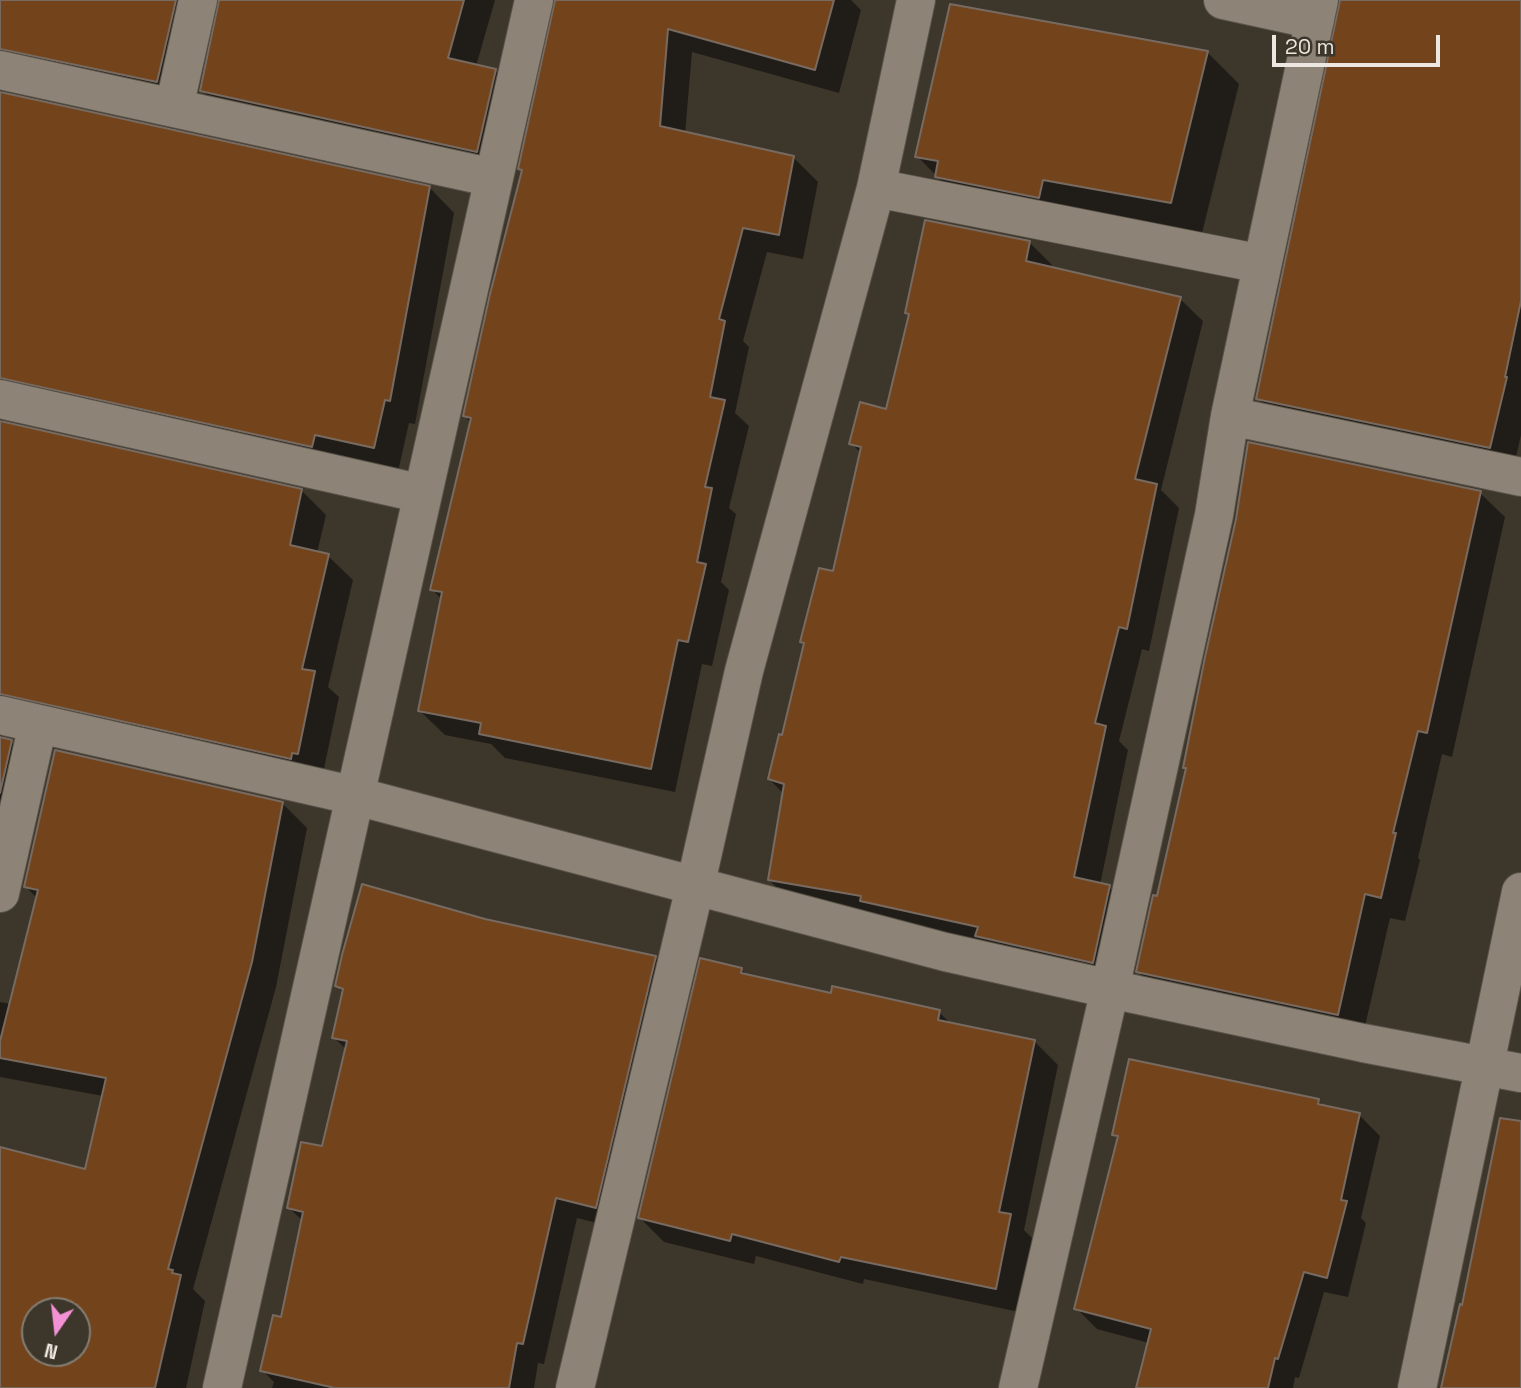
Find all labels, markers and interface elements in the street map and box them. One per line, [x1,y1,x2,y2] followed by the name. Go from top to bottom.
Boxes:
[1276,21,1444,65] scale bar
[1285,33,1335,60] text: 20 m
[21,1297,91,1367] north arrow
[42,1337,60,1365] text: N

